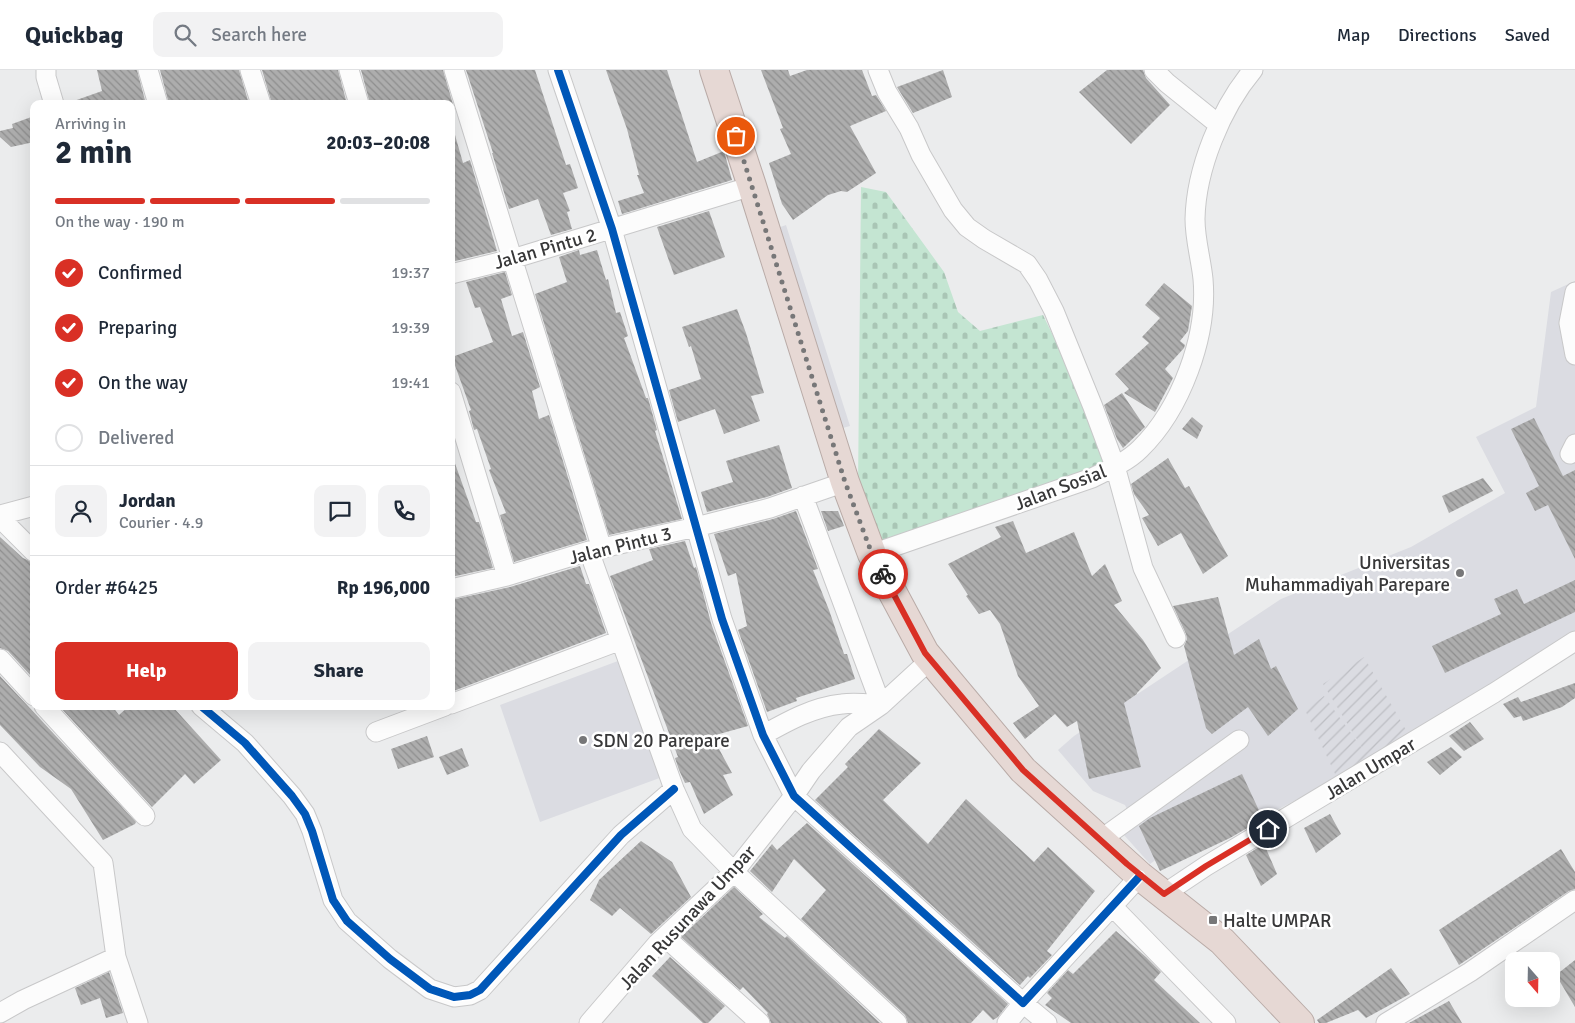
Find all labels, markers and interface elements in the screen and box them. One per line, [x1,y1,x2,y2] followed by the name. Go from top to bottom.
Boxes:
[153,12,503,57] search box
[25,20,123,50] text: Quickbag
[171,21,199,49] icon: search
[211,23,307,47] text: Search here
[1337,24,1370,46] text: Map
[1398,24,1477,46] text: Directions
[1505,24,1550,46] text: Saved
[55,114,126,134] text: Arriving in
[715,115,757,157] pin
[722,122,750,150] icon: bag
[326,131,430,155] text: 20:03–20:08
[55,133,132,172] text: 2 min
[55,212,185,232] text: On the way · 190 m
[491,223,599,275] street label: Jalan Pintu 2
[55,259,83,287] icon: check
[98,261,182,285] text: Confirmed
[391,263,430,283] text: 19:37
[55,314,83,342] icon: check
[98,316,177,340] text: Preparing
[391,318,430,338] text: 19:39
[55,369,83,397] icon: check
[98,371,188,395] text: On the way
[391,373,430,393] text: 19:41
[98,426,174,450] text: Delivered
[1011,459,1110,516] street label: Jalan Sosial
[55,485,107,537] button: person
[314,485,366,537] button: chat
[378,485,430,537] button: phone
[119,489,176,513] text: Jordan
[119,513,203,533] text: Courier · 4.9
[566,522,674,570] street label: Jalan Pintu 3
[858,549,908,599] courier
[1245,551,1450,597] place label: Universitas Muhammadiyah Parepare
[869,560,897,588] icon: bike
[1454,567,1466,579] marker: Universitas Muhammadiyah Parepare
[55,576,158,600] text: Order #6425
[337,576,430,600] text: Rp 196,000
[55,642,238,700] button: Help
[248,642,430,700] button: Share
[593,729,730,753] place label: SDN 20 Parepare
[1321,732,1420,805] street label: Jalan Umpar
[577,734,589,746] marker: SDN 20 Parepare
[1247,808,1289,850] pin
[1254,815,1282,843] icon: home
[614,840,761,995] street label: Jalan Rusunawa Umpar
[1223,909,1332,933] place label: Halte UMPAR
[1207,914,1219,926] marker: Halte UMPAR
[1505,952,1560,1008] north arrow
[1505,952,1560,1007] map controls

